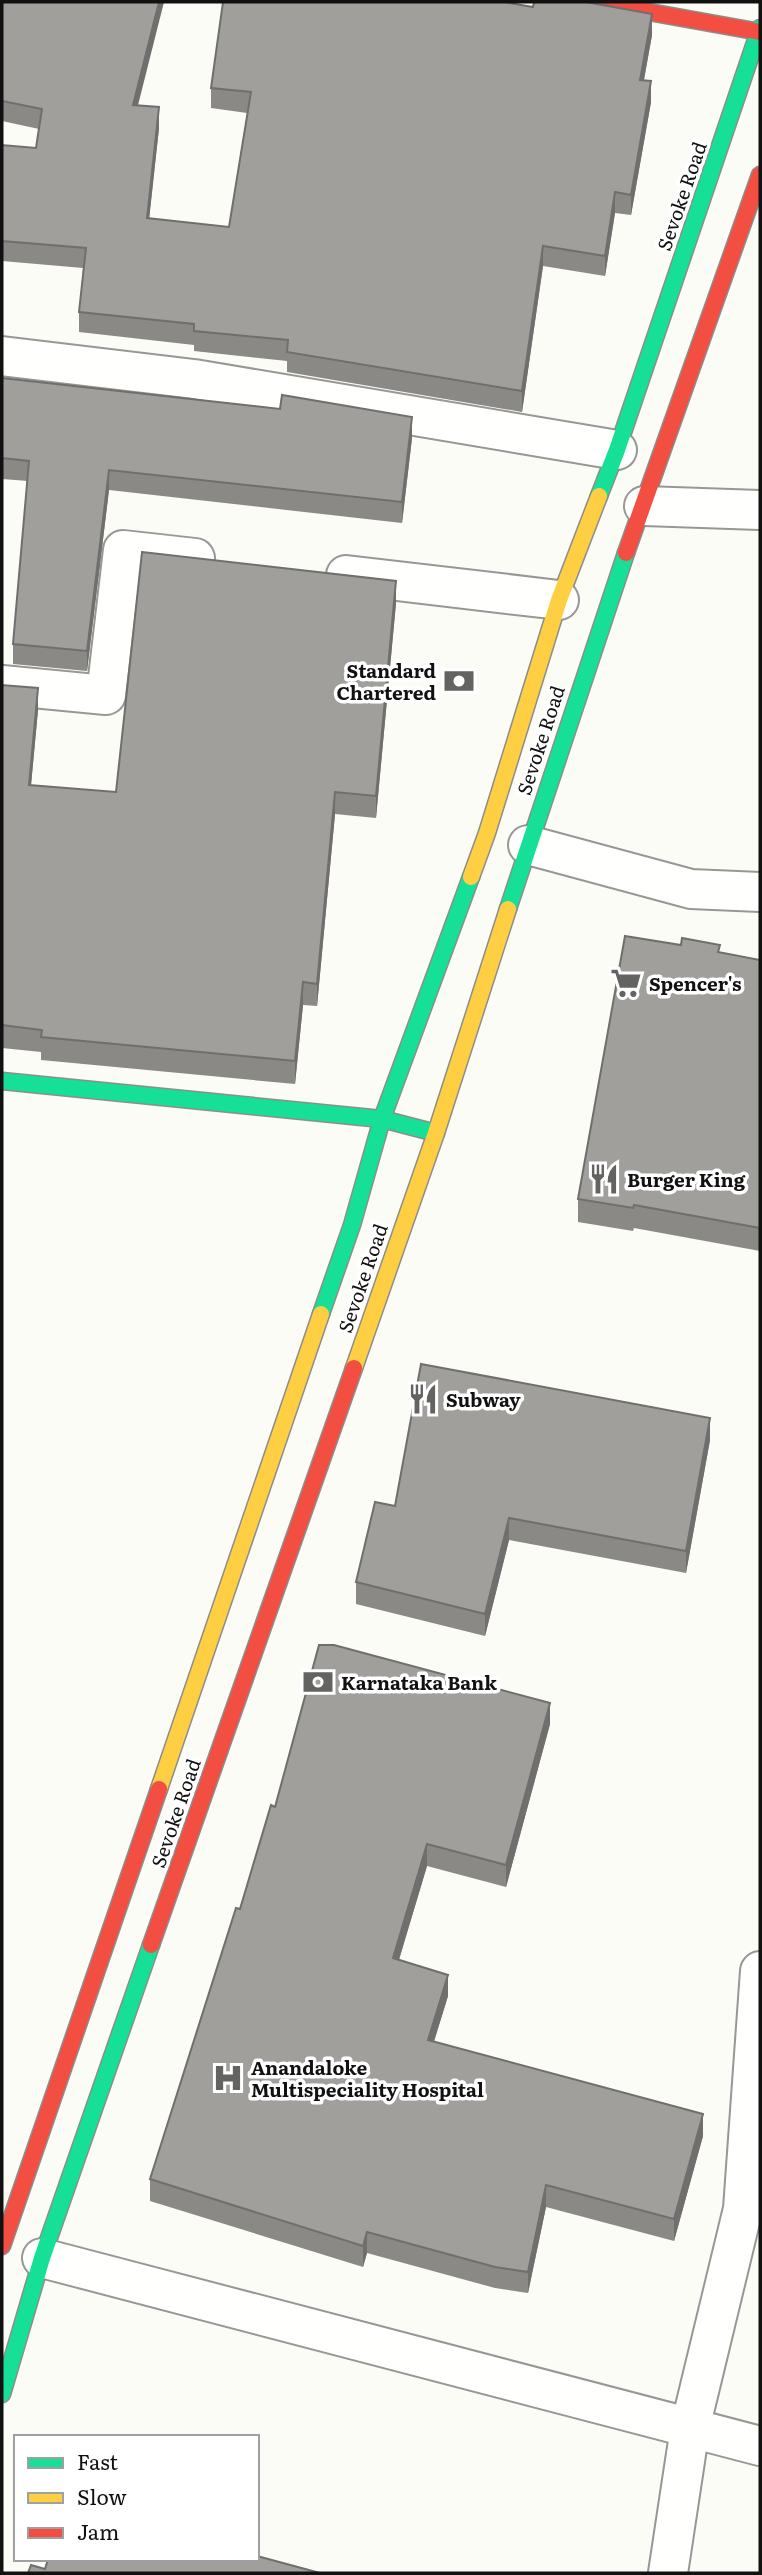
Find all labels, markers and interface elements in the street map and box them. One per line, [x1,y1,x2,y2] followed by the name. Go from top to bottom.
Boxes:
[649,137,713,254] street label: Sevoke Road
[336,656,436,706] place label: Standard Chartered
[442,664,476,698] bank icon: Standard Chartered
[509,681,571,798] street label: Sevoke Road
[609,966,643,1000] supermarket icon: Spencer's
[649,969,742,997] place label: Spencer's
[587,1162,621,1196] restaurant icon: Burger King
[627,1165,746,1193] place label: Burger King
[330,1219,394,1336] street label: Sevoke Road
[406,1382,440,1416] restaurant icon: Subway
[446,1385,521,1413] place label: Subway
[301,1665,335,1699] bank icon: Karnataka Bank
[341,1668,497,1696] place label: Karnataka Bank
[143,1754,207,1871] street label: Sevoke Road
[251,2053,484,2103] place label: Anandaloke Multispeciality Hospital
[211,2061,245,2095] hospital icon: Anandaloke Multispeciality Hospital
[14,2435,259,2561] legend
[77,2445,118,2476] text: Fast
[77,2480,127,2511] text: Slow
[77,2515,119,2546] text: Jam

